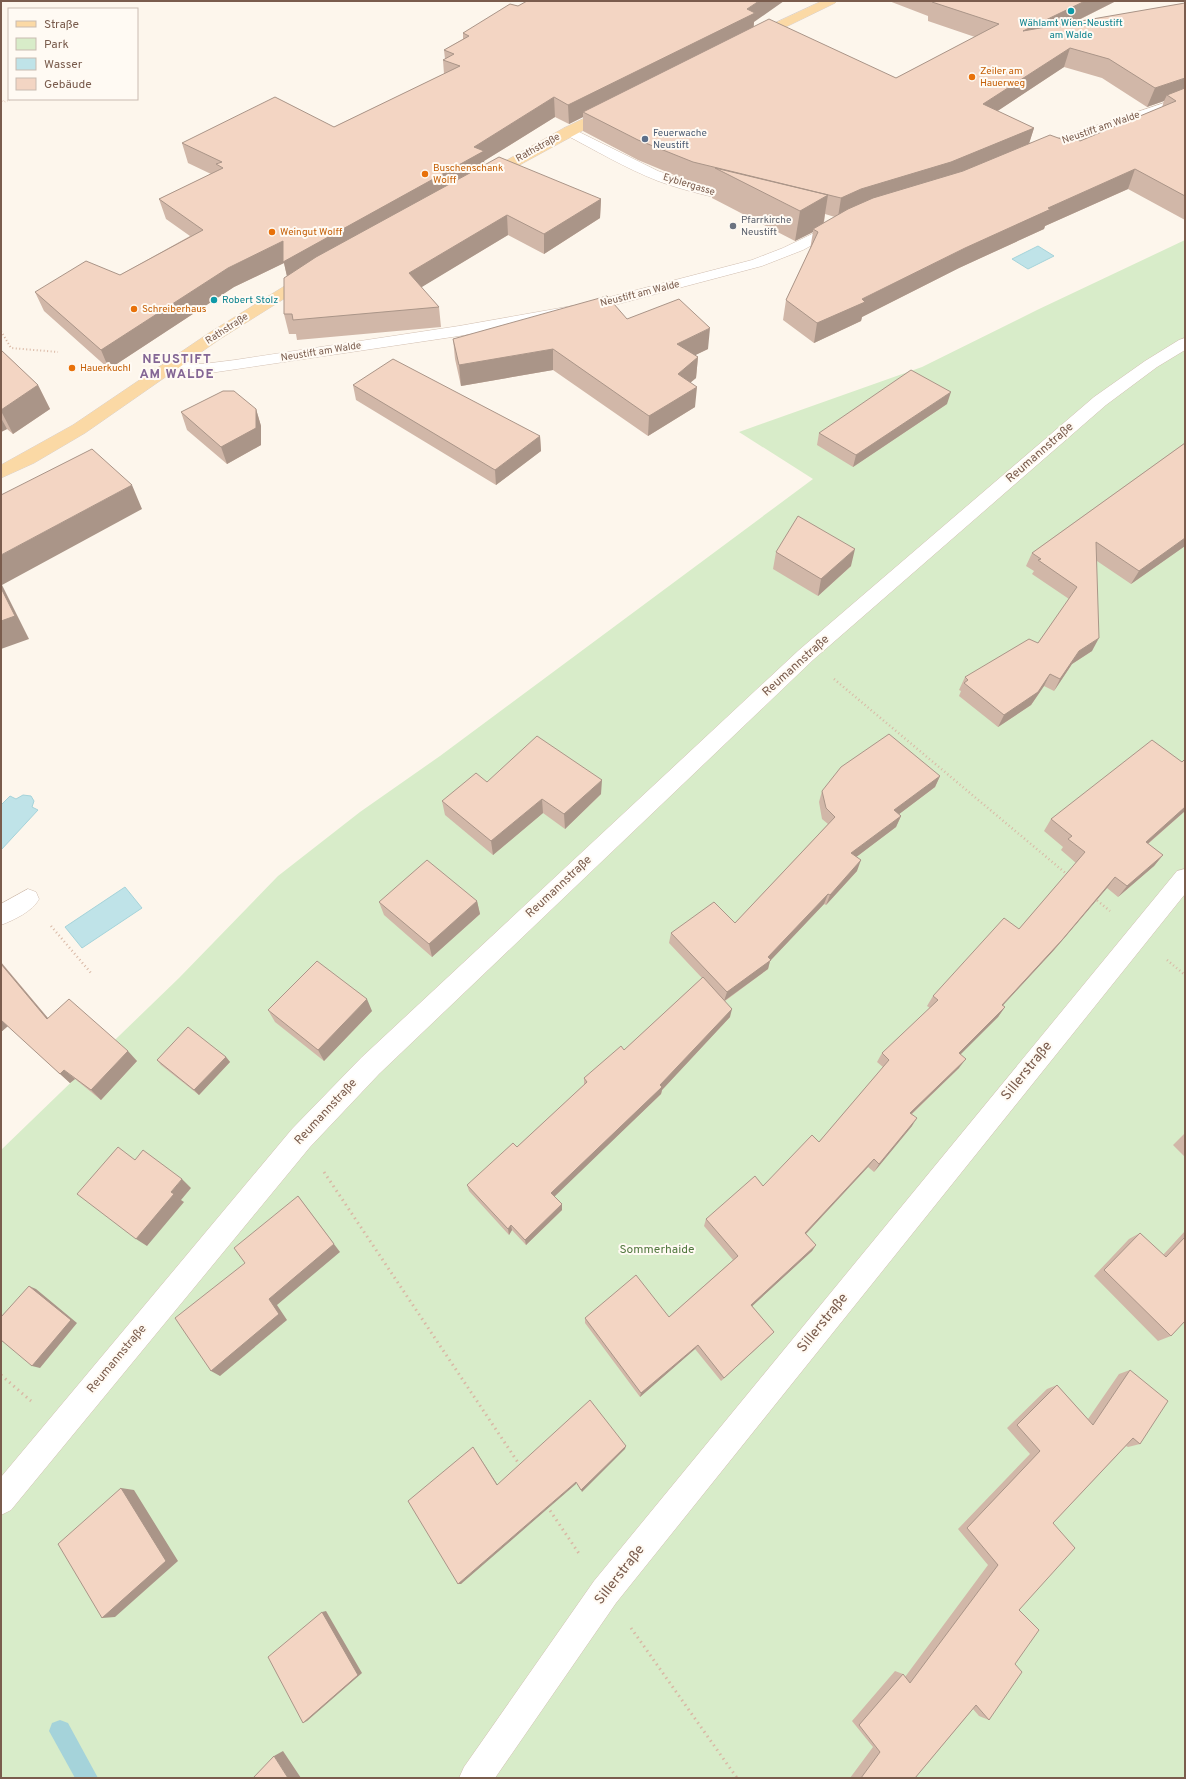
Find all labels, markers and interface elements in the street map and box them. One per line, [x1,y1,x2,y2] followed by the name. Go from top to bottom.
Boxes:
[1066,6,1076,16] marker: Wählamt Wien-Neustift am Walde
[8,8,138,100] legend
[44,17,79,33] text: Straße
[1019,17,1123,42] place label: Wählamt Wien-Neustift am Walde
[44,37,69,53] text: Park
[44,57,83,73] text: Wasser
[980,65,1025,90] place label: Zeiler am Hauerweg
[967,72,977,82] marker: Zeiler am Hauerweg
[44,77,92,93] text: Gebäude
[1060,109,1142,147] street label: Neustift am Walde
[653,127,707,152] place label: Feuerwache Neustift
[514,131,562,165] street label: Rathstraße
[640,134,650,144] marker: Feuerwache Neustift
[433,162,503,187] place label: Buschenschank Wolff
[420,169,430,179] marker: Buschenschank Wolff
[661,171,717,199] street label: Eyblergasse
[741,214,791,239] place label: Pfarrkirche Neustift
[728,221,738,231] marker: Pfarrkirche Neustift
[280,226,342,239] place label: Weingut Wolff
[267,227,277,237] marker: Weingut Wolff
[599,278,681,310] street label: Neustift am Walde
[222,294,278,307] place label: Robert Stolz
[209,295,219,305] marker: Robert Stolz
[142,303,207,316] place label: Schreiberhaus
[129,304,139,314] marker: Schreiberhaus
[203,310,251,348] street label: Rathstraße
[280,339,362,365] street label: Neustift am Walde
[139,352,215,383] district label: NEUSTIFT AM WALDE
[80,362,131,375] place label: Hauerkuchl
[67,363,77,373] marker: Hauerkuchl
[1003,419,1077,487] street label: Reumannstraße
[759,632,833,700] street label: Reumannstraße
[523,852,595,922] street label: Reumannstraße
[998,1038,1056,1104] street label: Sillerstraße
[291,1076,361,1148] street label: Reumannstraße
[620,1242,694,1258] park label: Sommerhaide
[794,1290,852,1356] street label: Sillerstraße
[84,1321,150,1397] street label: Reumannstraße
[591,1542,649,1608] street label: Sillerstraße

